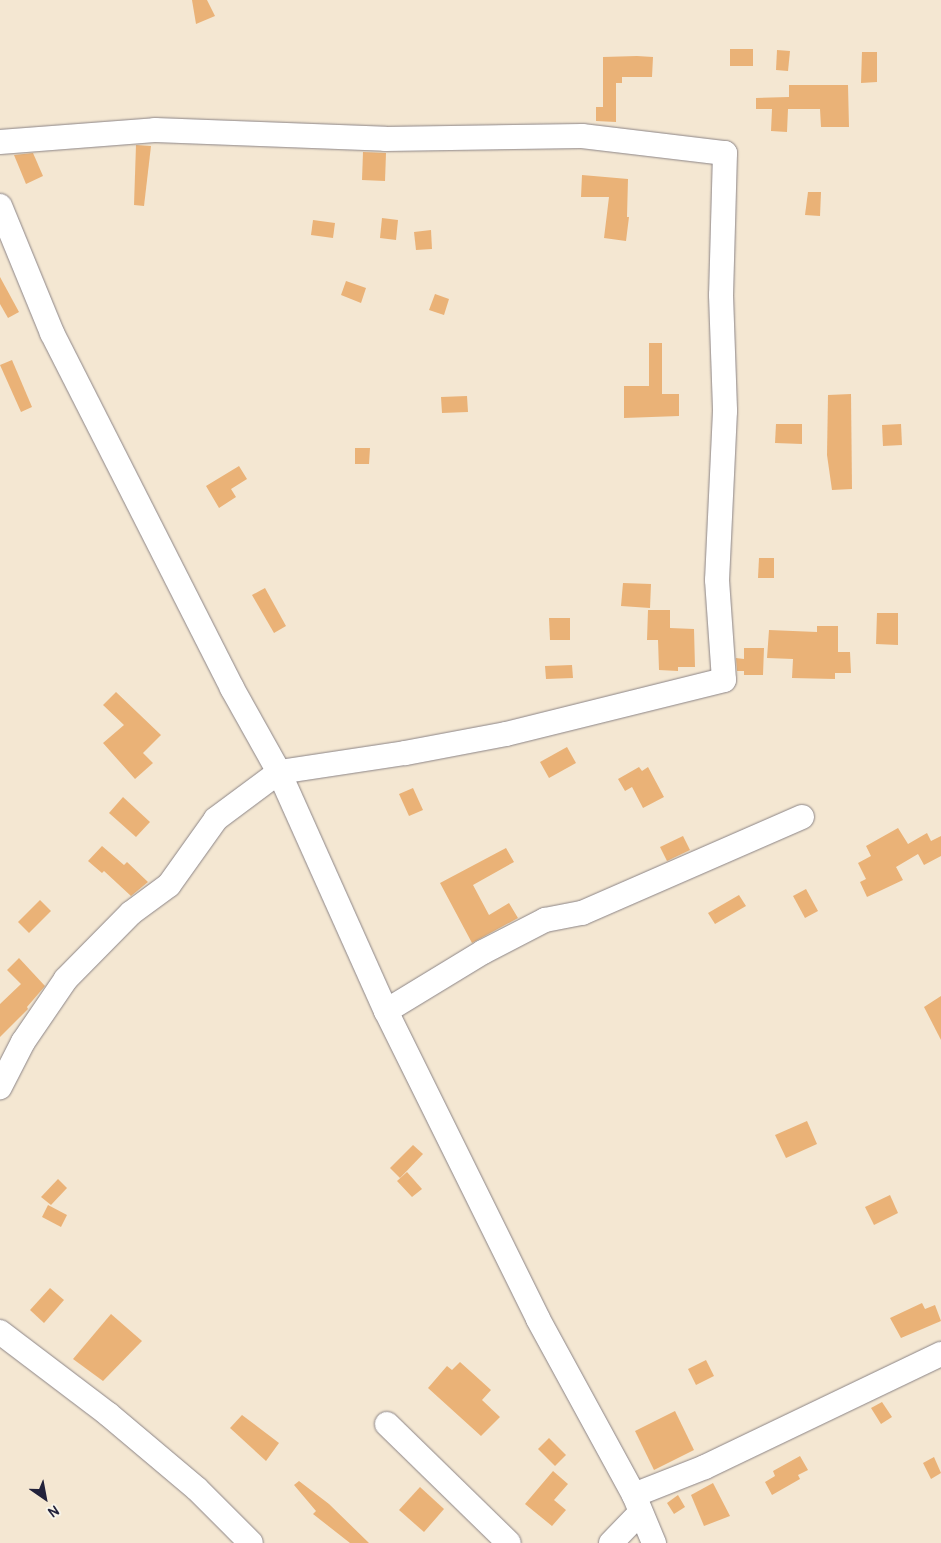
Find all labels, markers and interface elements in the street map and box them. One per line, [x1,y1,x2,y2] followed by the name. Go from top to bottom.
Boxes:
[20,1473,70,1523] north arrow
[45,1501,62,1521] text: N

